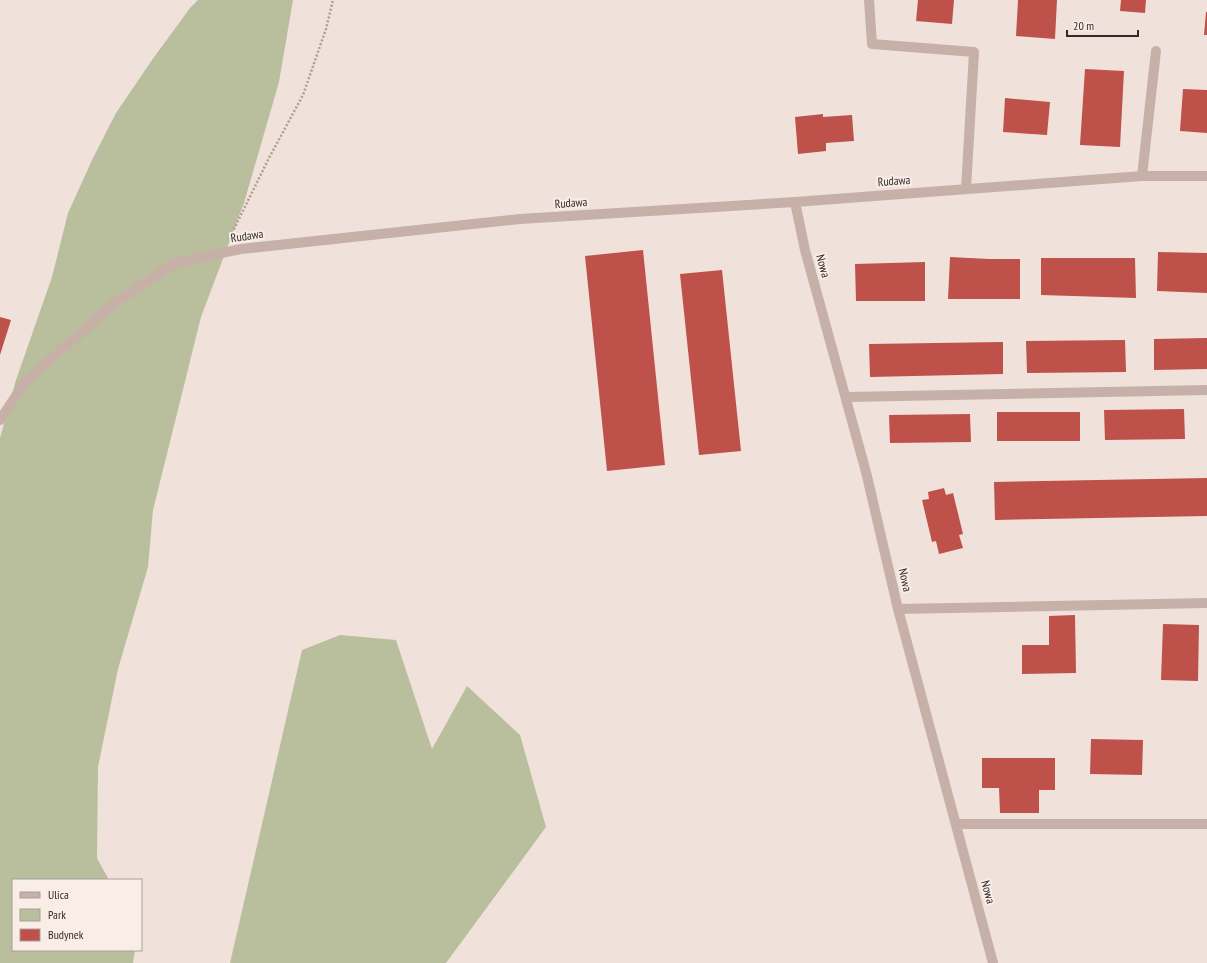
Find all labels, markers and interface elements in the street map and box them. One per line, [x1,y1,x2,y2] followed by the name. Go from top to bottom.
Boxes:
[1067,12,1138,38] scale bar
[1073,18,1094,33] text: 20 m
[877,172,911,189] street label: Rudawa
[554,194,588,211] street label: Rudawa
[230,226,264,245] street label: Rudawa
[813,253,834,279] street label: Nowa
[896,567,915,593] street label: Nowa
[12,879,142,951] legend
[978,879,999,905] street label: Nowa
[48,887,69,902] text: Ulica
[48,907,66,922] text: Park
[48,927,84,942] text: Budynek

